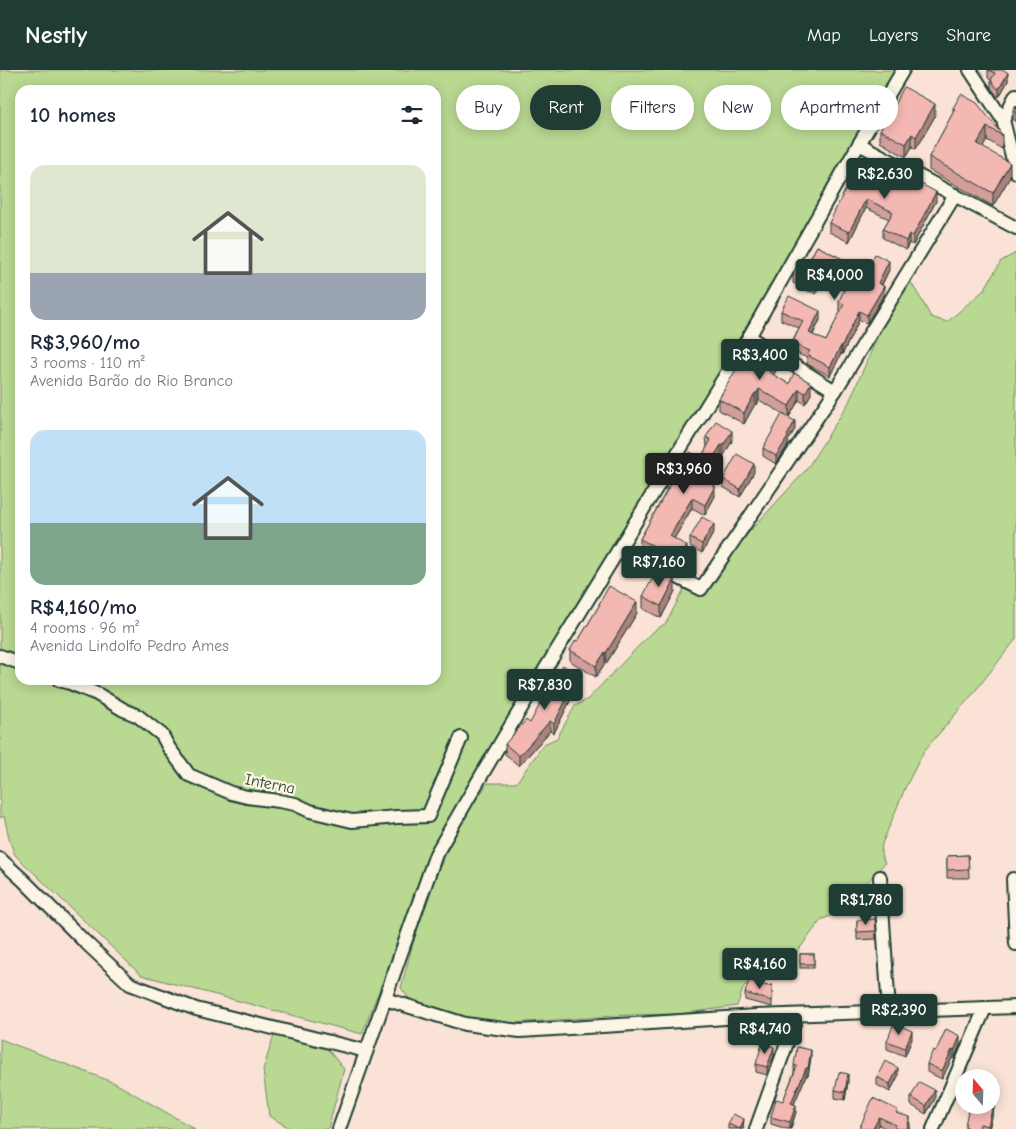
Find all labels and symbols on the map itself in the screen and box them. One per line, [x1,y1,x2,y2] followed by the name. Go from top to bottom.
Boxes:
[839,158,931,200] pin: R$2,630
[789,258,881,301] pin: R$4,000
[714,338,806,381] pin: R$3,400
[638,452,730,495] pin: R$3,960
[613,546,705,588] pin: R$7,160
[499,668,591,711] pin: R$7,830
[243,770,297,798] street label: Interna
[820,884,912,926] pin: R$1,780
[714,948,806,990] pin: R$4,160
[853,994,945,1036] pin: R$2,390
[719,1012,811,1055] pin: R$4,740
[955,1069,1000,1114] north arrow

